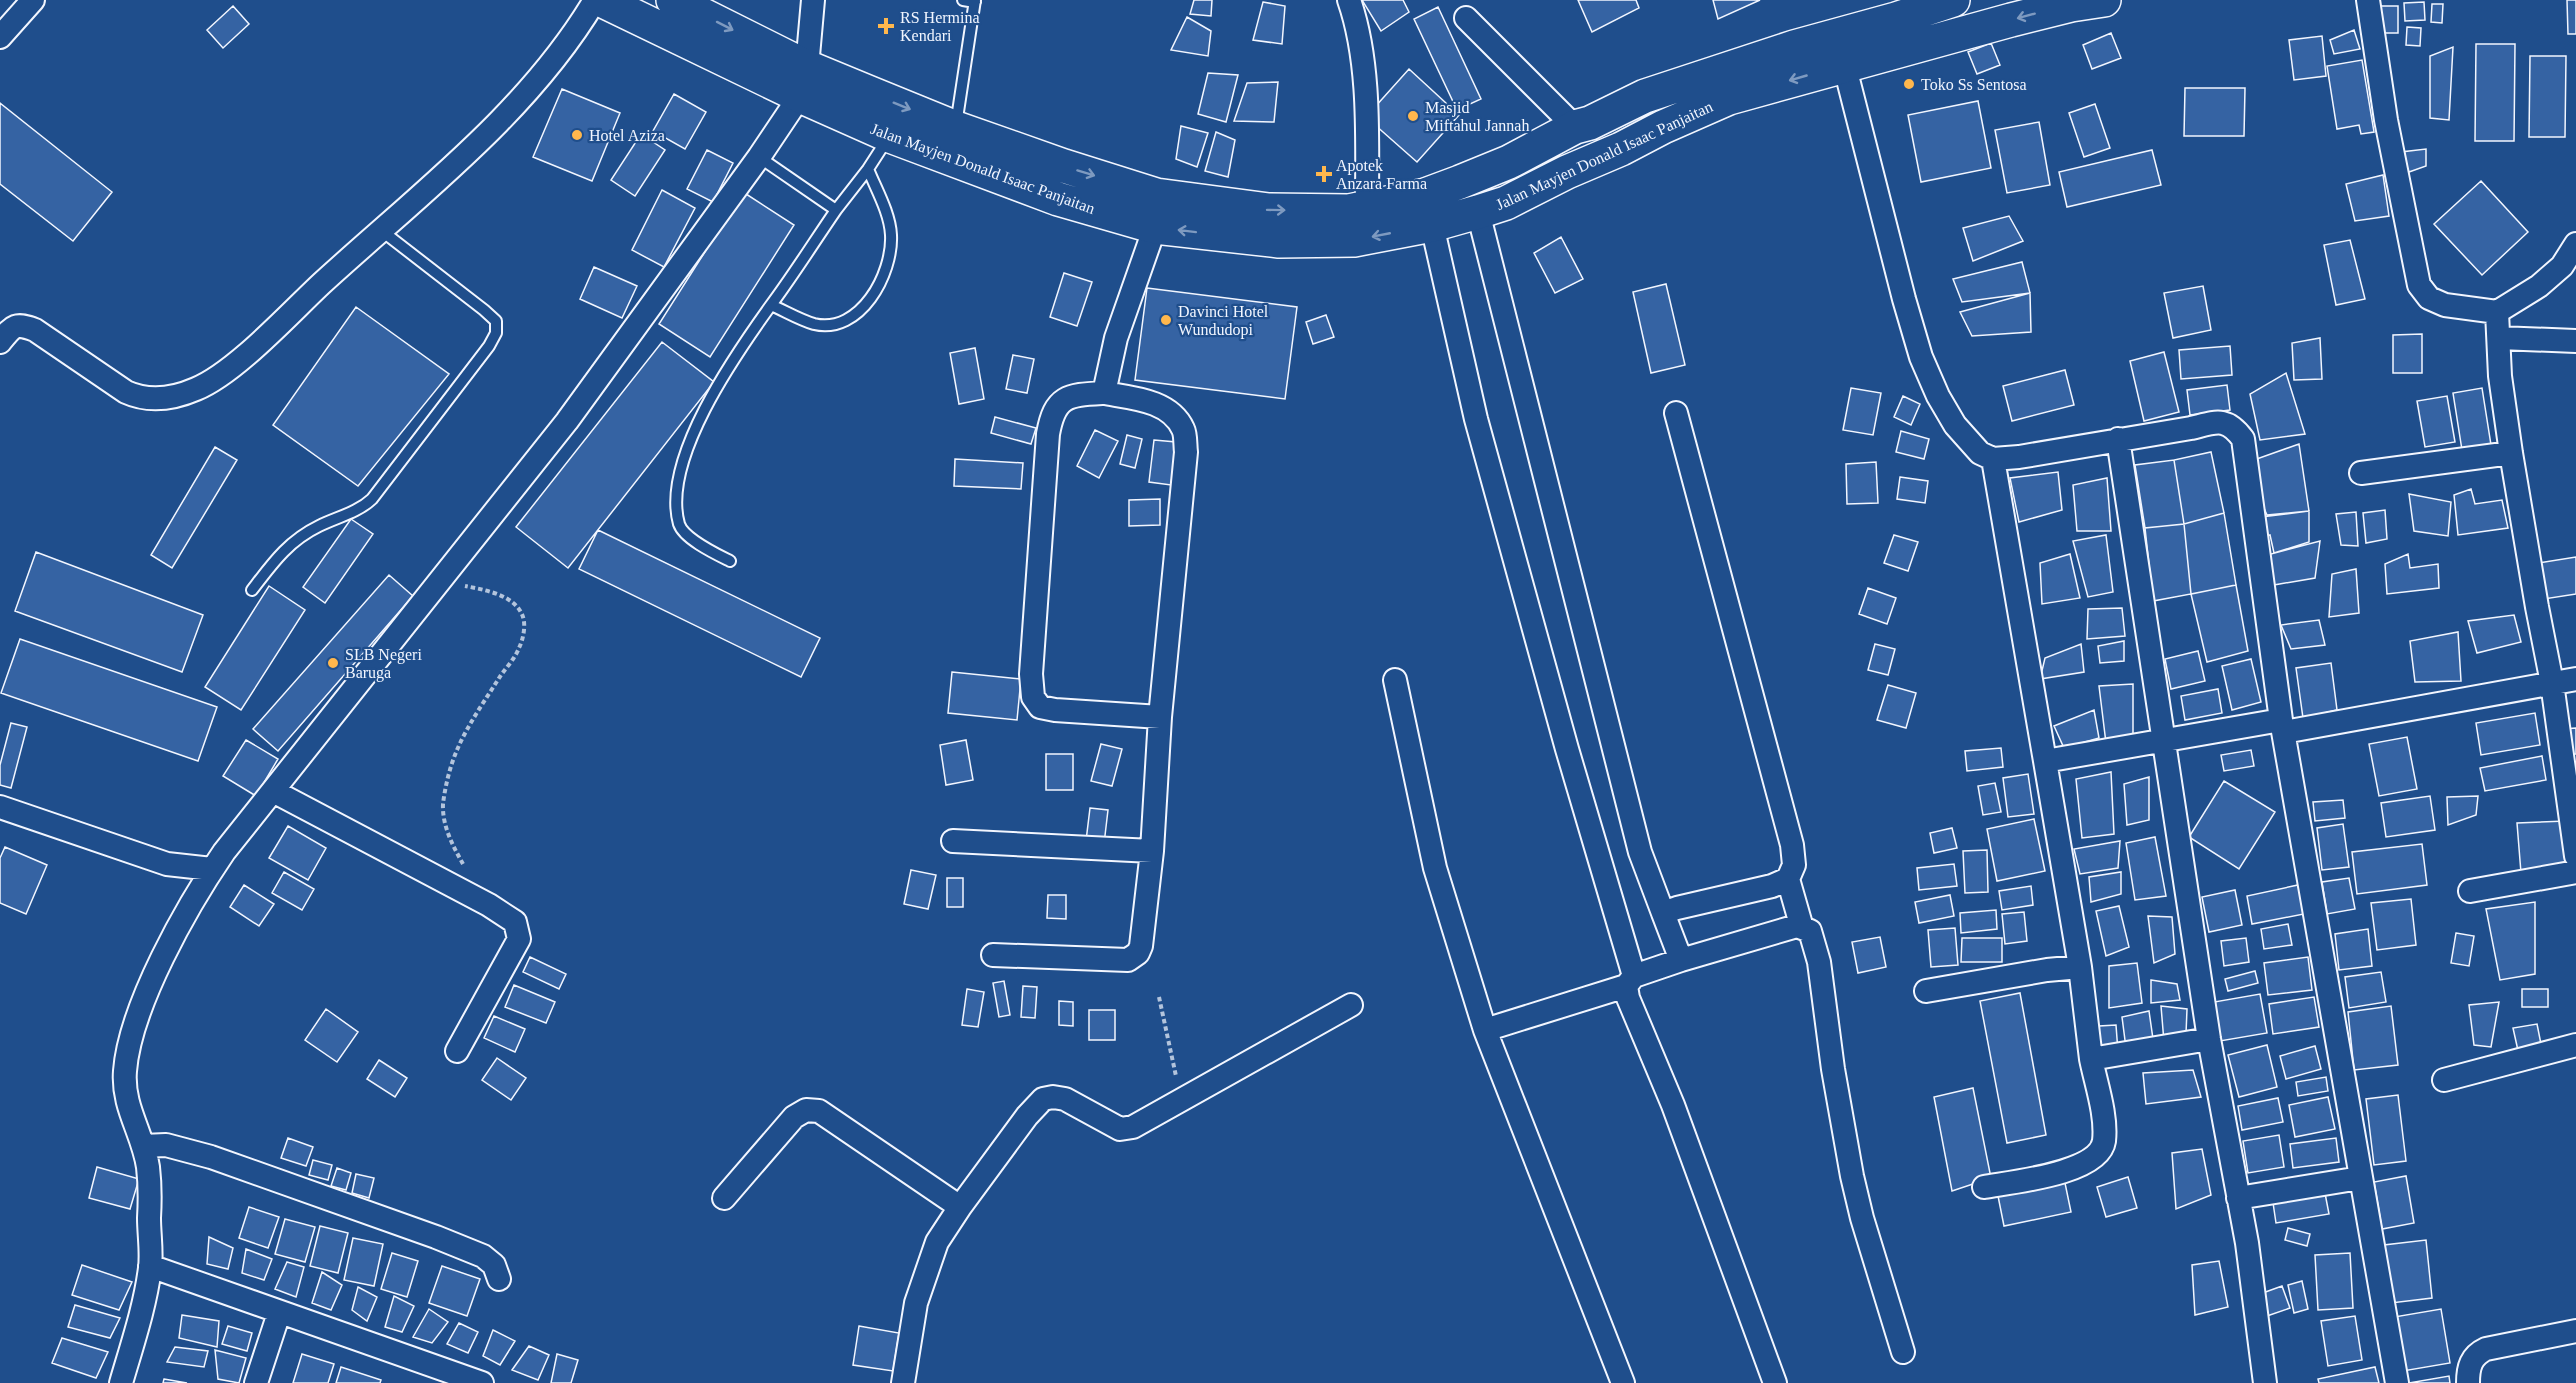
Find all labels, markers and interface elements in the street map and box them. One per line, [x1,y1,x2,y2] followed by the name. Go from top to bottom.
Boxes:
[900,9,980,44] place label: RS Hermina Kendari
[2017,11,2036,23] one-way arrow
[877,17,895,35] marker: RS Hermina Kendari
[715,21,733,32] one-way arrow
[1789,73,1808,84] one-way arrow
[1921,76,2027,93] place label: Toko Ss Sentosa
[1902,77,1916,91] marker: Toko Ss Sentosa
[1493,98,1716,214] street label: Jalan Mayjen Donald Isaac Panjaitan
[1425,99,1529,134] place label: Masjid Miftahul Jannah
[893,102,911,113] one-way arrow
[1406,109,1420,123] marker: Masjid Miftahul Jannah
[868,120,1097,218] street label: Jalan Mayjen Donald Isaac Panjaitan
[589,127,665,144] place label: Hotel Aziza
[570,128,584,142] marker: Hotel Aziza
[1336,157,1427,192] place label: Apotek Anzara Farma
[1317,167,1331,181] marker: Apotek Anzara Farma
[1076,168,1095,179] one-way arrow
[1266,205,1286,216] one-way arrow
[1178,225,1198,236] one-way arrow
[1372,230,1392,241] one-way arrow
[1178,303,1269,339] place label: Davinci Hotel Wundudopi
[1159,313,1173,327] marker: Davinci Hotel Wundudopi
[345,646,422,682] place label: SLB Negeri Baruga
[326,656,340,670] marker: SLB Negeri Baruga

